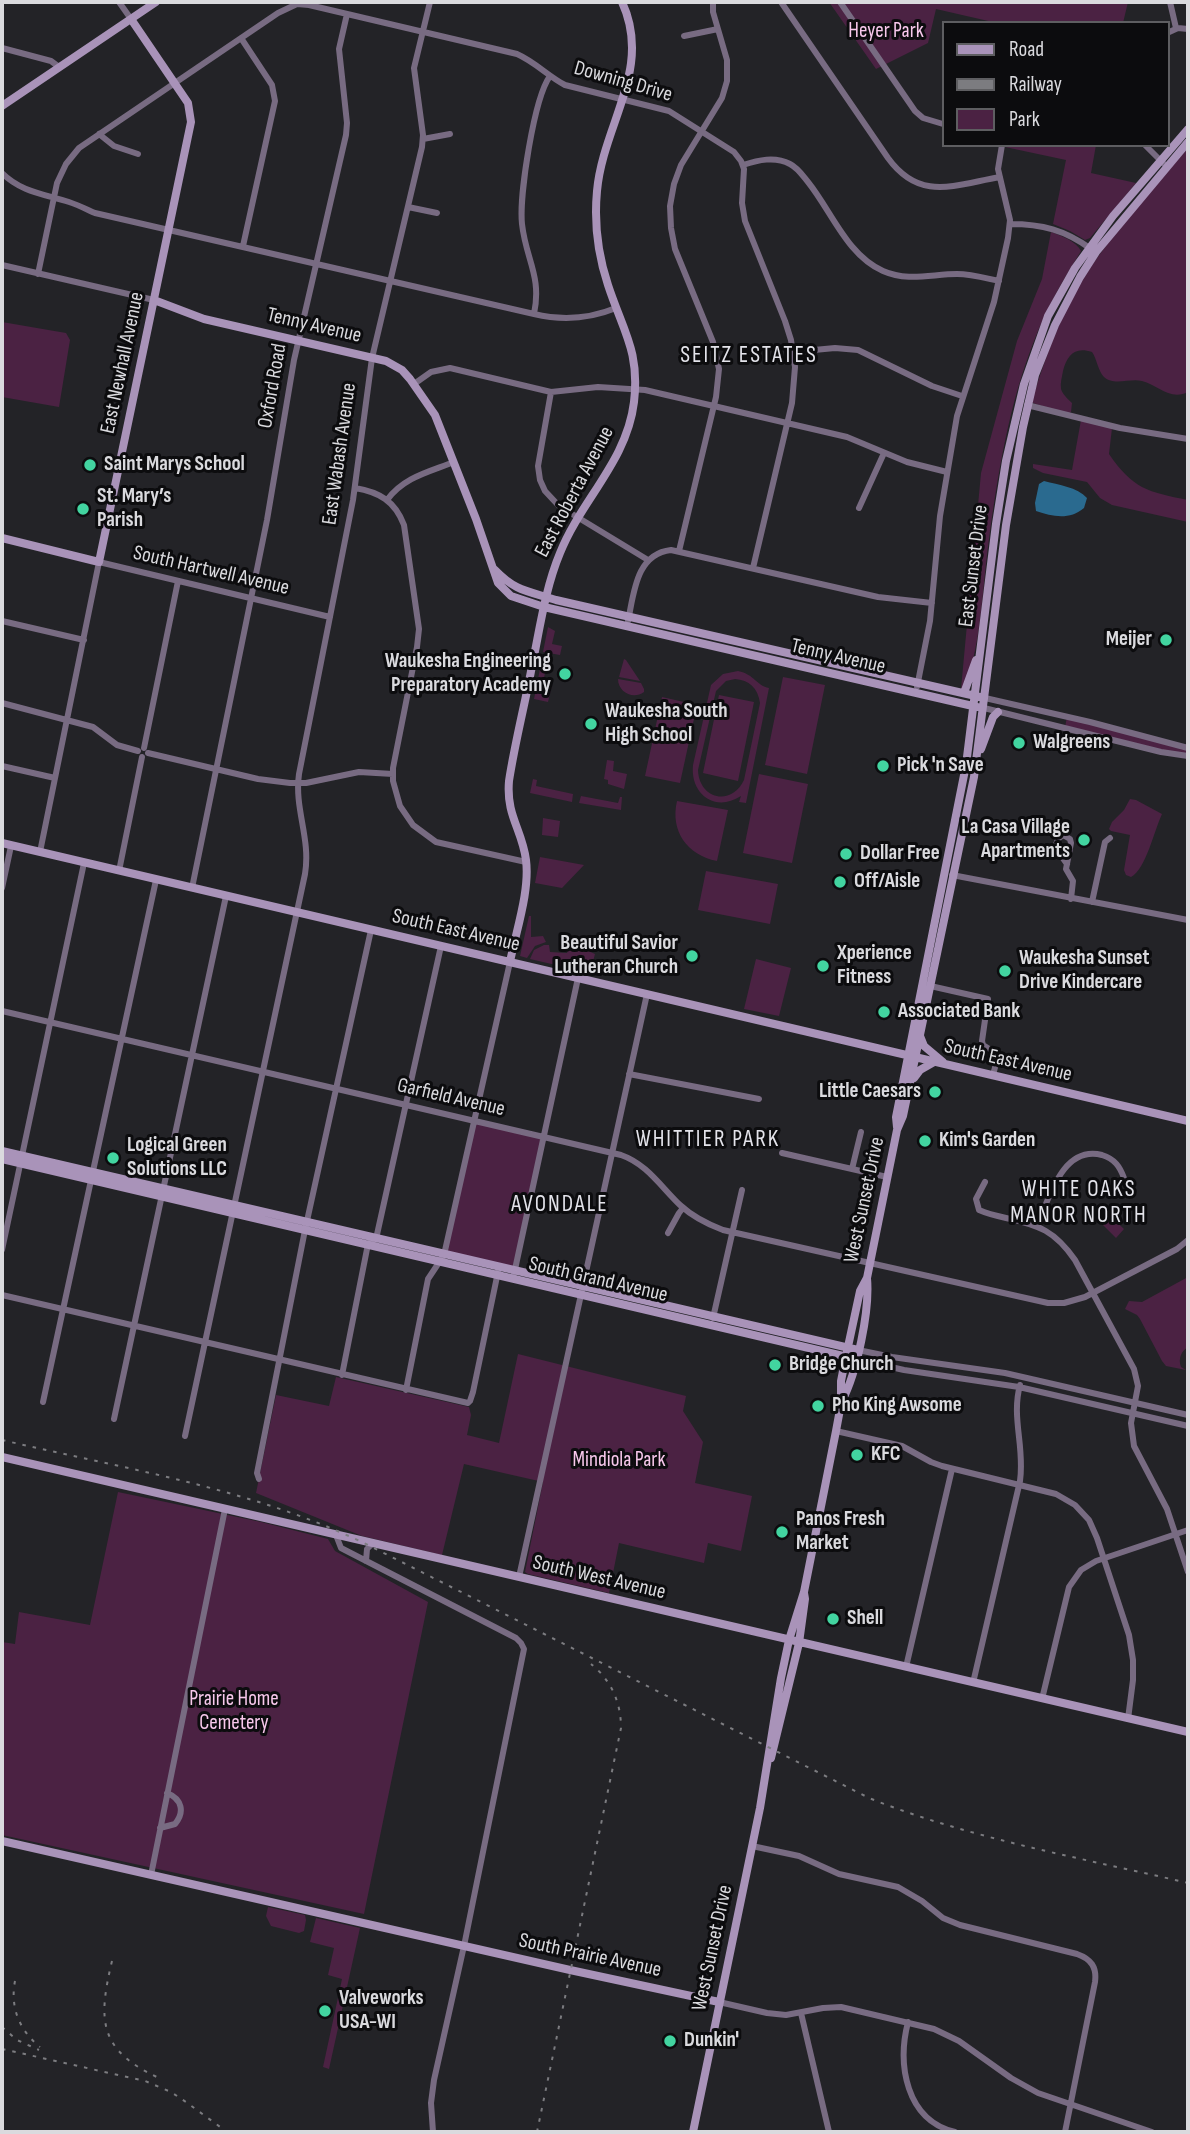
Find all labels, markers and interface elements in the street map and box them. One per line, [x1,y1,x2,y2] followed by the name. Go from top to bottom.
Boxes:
[848,19,924,45] park label: Heyer Park
[942,21,1169,147] legend
[1009,37,1044,62] text: Road
[571,56,675,108] street label: Downing Drive
[1009,72,1062,97] text: Railway
[1009,107,1040,132] text: Park
[96,290,150,436] street label: East Newhall Avenue
[264,303,364,349] street label: Tenny Avenue
[253,342,293,430] street label: Oxford Road
[682,342,816,370] district label: SEITZ ESTATES
[318,381,362,527] street label: East Wabash Avenue
[530,422,620,562] street label: East Roberta Avenue
[104,452,245,478] place label: Saint Marys School
[82,457,98,473] marker: Saint Marys School
[97,484,171,534] place label: St. Mary’s Parish
[75,501,91,517] marker: St. Mary’s Parish
[954,504,994,628] street label: East Sunset Drive
[131,541,291,601] street label: South Hartwell Avenue
[1106,627,1152,653] place label: Meijer
[1158,632,1174,648] marker: Meijer
[788,634,888,680] street label: Tenny Avenue
[385,649,551,699] place label: Waukesha Engineering Preparatory Academy
[557,666,573,682] marker: Waukesha Engineering Preparatory Academy
[605,699,728,749] place label: Waukesha South High School
[583,716,599,732] marker: Waukesha South High School
[1033,730,1110,756] place label: Walgreens
[1011,735,1027,751] marker: Walgreens
[897,753,984,779] place label: Pick 'n Save
[875,758,891,774] marker: Pick 'n Save
[961,815,1070,865] place label: La Casa Village Apartments
[1076,832,1092,848] marker: La Casa Village Apartments
[860,841,940,867] place label: Dollar Free
[838,846,854,862] marker: Dollar Free
[854,869,920,895] place label: Off/Aisle
[832,874,848,890] marker: Off/Aisle
[390,904,522,958] street label: South East Avenue
[554,931,678,981] place label: Beautiful Savior Lutheran Church
[837,941,912,991] place label: Xperience Fitness
[1019,946,1149,996] place label: Waukesha Sunset Drive Kindercare
[684,948,700,964] marker: Beautiful Savior Lutheran Church
[815,958,831,974] marker: Xperience Fitness
[997,963,1013,979] marker: Waukesha Sunset Drive Kindercare
[898,999,1020,1025] place label: Associated Bank
[876,1004,892,1020] marker: Associated Bank
[942,1034,1074,1088] street label: South East Avenue
[395,1073,507,1123] street label: Garfield Avenue
[819,1079,921,1105] place label: Little Caesars
[927,1084,943,1100] marker: Little Caesars
[637,1126,779,1154] district label: WHITTIER PARK
[939,1128,1035,1154] place label: Kim's Garden
[127,1133,227,1183] place label: Logical Green Solutions LLC
[917,1133,933,1149] marker: Kim's Garden
[839,1135,891,1265] street label: West Sunset Drive
[105,1150,121,1166] marker: Logical Green Solutions LLC
[1012,1176,1146,1230] district label: WHITE OAKS MANOR NORTH
[512,1191,608,1219] district label: AVONDALE
[526,1252,670,1308] street label: South Grand Avenue
[789,1352,894,1378] place label: Bridge Church
[767,1357,783,1373] marker: Bridge Church
[832,1393,962,1419] place label: Pho King Awsome
[810,1398,826,1414] marker: Pho King Awsome
[871,1442,901,1468] place label: KFC
[849,1447,865,1463] marker: KFC
[573,1448,665,1474] park label: Mindiola Park
[796,1507,885,1557] place label: Panos Fresh Market
[774,1524,790,1540] marker: Panos Fresh Market
[530,1550,668,1606] street label: South West Avenue
[847,1606,883,1632] place label: Shell
[825,1611,841,1627] marker: Shell
[189,1687,279,1737] park label: Prairie Home Cemetery
[687,1883,739,2013] street label: West Sunset Drive
[517,1929,663,1983] street label: South Prairie Avenue
[339,1986,424,2036] place label: Valveworks USA-WI
[317,2003,333,2019] marker: Valveworks USA-WI
[684,2028,739,2054] place label: Dunkin'
[662,2033,678,2049] marker: Dunkin'

